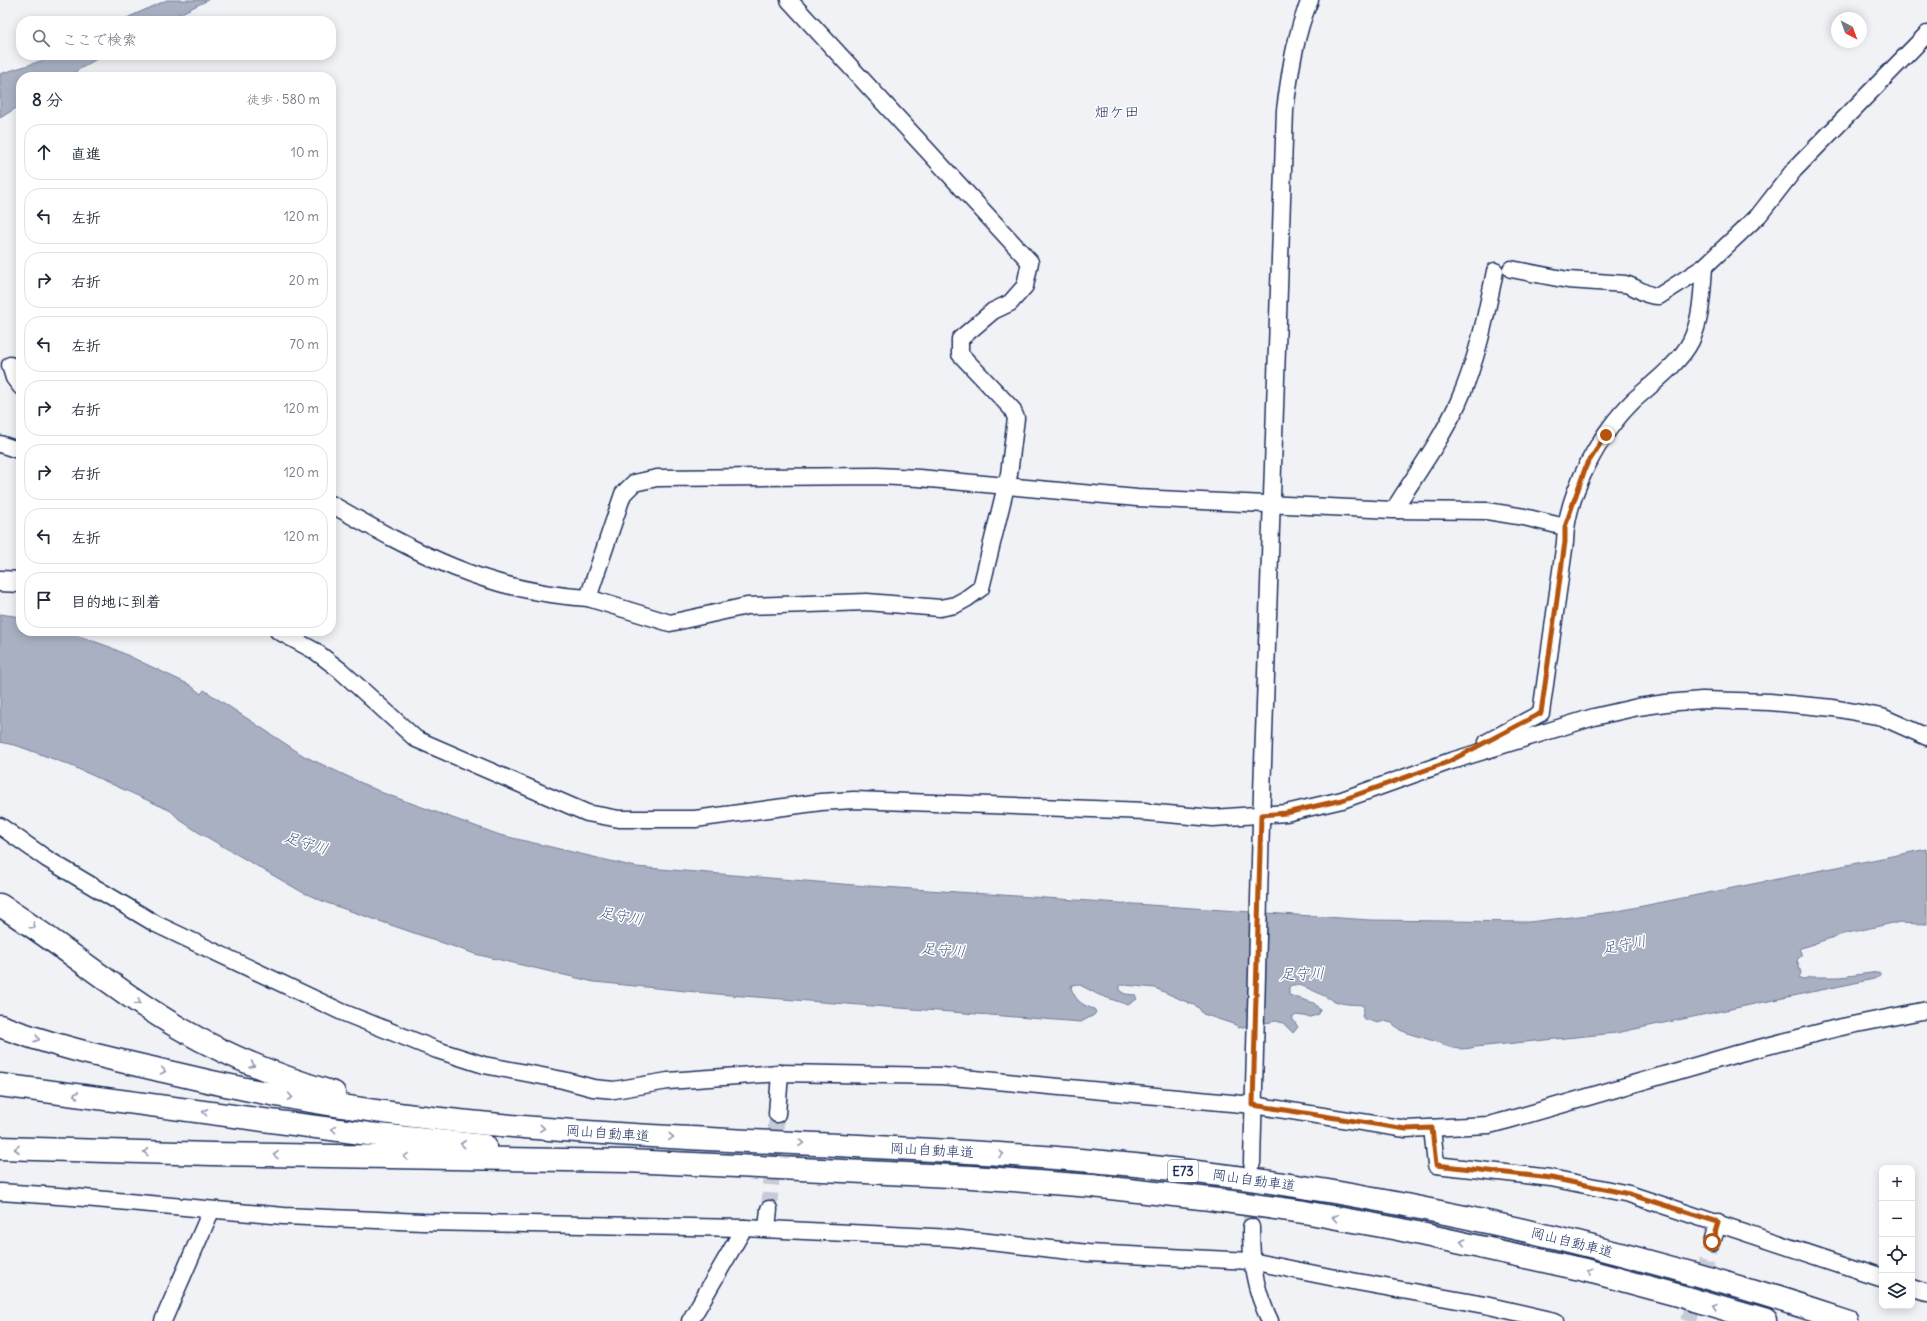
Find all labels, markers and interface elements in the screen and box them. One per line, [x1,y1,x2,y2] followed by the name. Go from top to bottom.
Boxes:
[1831,12,1867,48] north arrow
[16,16,336,60] search box
[30,27,52,49] icon: search
[62,30,137,49] text: ここで検索
[32,89,63,111] text: 8 分
[247,91,320,108] text: 徒歩 · 580 m
[1094,102,1140,121] district label: 畑ケ田
[33,141,55,163] icon: ahead
[71,144,101,163] text: 直進
[291,144,319,161] text: 10 m
[33,205,55,227] icon: left
[71,208,101,227] text: 左折
[284,208,319,225] text: 120 m
[33,269,55,291] icon: right
[71,272,101,291] text: 右折
[289,272,319,289] text: 20 m
[33,333,55,355] icon: left
[71,336,101,355] text: 左折
[290,336,319,353] text: 70 m
[33,397,55,419] icon: right
[71,400,101,419] text: 右折
[284,400,319,417] text: 120 m
[1597,426,1615,444] route end
[33,461,55,483] icon: right
[71,464,101,483] text: 右折
[284,464,319,481] text: 120 m
[33,525,55,547] icon: left
[71,528,101,547] text: 左折
[284,528,319,545] text: 120 m
[33,589,55,611] icon: arrive
[71,592,161,611] text: 目的地に到着
[282,827,330,858] water label: 足守川
[597,902,645,929] water label: 足守川
[28,921,35,928] one-way arrow
[1600,931,1648,958] water label: 足守川
[920,938,966,961] water label: 足守川
[1279,964,1325,983] water label: 足守川
[134,997,141,1004] one-way arrow
[33,1034,40,1043] one-way arrow
[248,1060,255,1068] one-way arrow
[159,1066,166,1075] one-way arrow
[73,1091,79,1100] one-way arrow
[287,1093,293,1101] one-way arrow
[202,1108,208,1117] one-way arrow
[565,1121,651,1145] street label: 岡山自動車道
[538,1123,545,1132] one-way arrow
[331,1125,337,1134] one-way arrow
[668,1132,674,1141] one-way arrow
[460,1139,466,1148] one-way arrow
[798,1139,804,1148] one-way arrow
[890,1139,974,1161] street label: 岡山自動車道
[14,1145,20,1153] one-way arrow
[143,1148,149,1156] one-way arrow
[998,1149,1004,1158] one-way arrow
[273,1151,279,1159] one-way arrow
[403,1153,409,1161] one-way arrow
[1168,1160,1198,1182] road number: E73
[1211,1165,1297,1195] street label: 岡山自動車道
[1879,1165,1915,1309] map controls
[1879,1165,1915,1201] button: +
[1879,1201,1915,1237] button: −
[1332,1214,1338,1223] one-way arrow
[1529,1223,1615,1261] street label: 岡山自動車道
[1703,1233,1721,1251] route start
[1879,1237,1915,1273] button: locate
[1460,1239,1466,1247] one-way arrow
[1586,1268,1593,1276] one-way arrow
[1879,1273,1915,1309] button: layers
[1712,1302,1719,1311] one-way arrow

